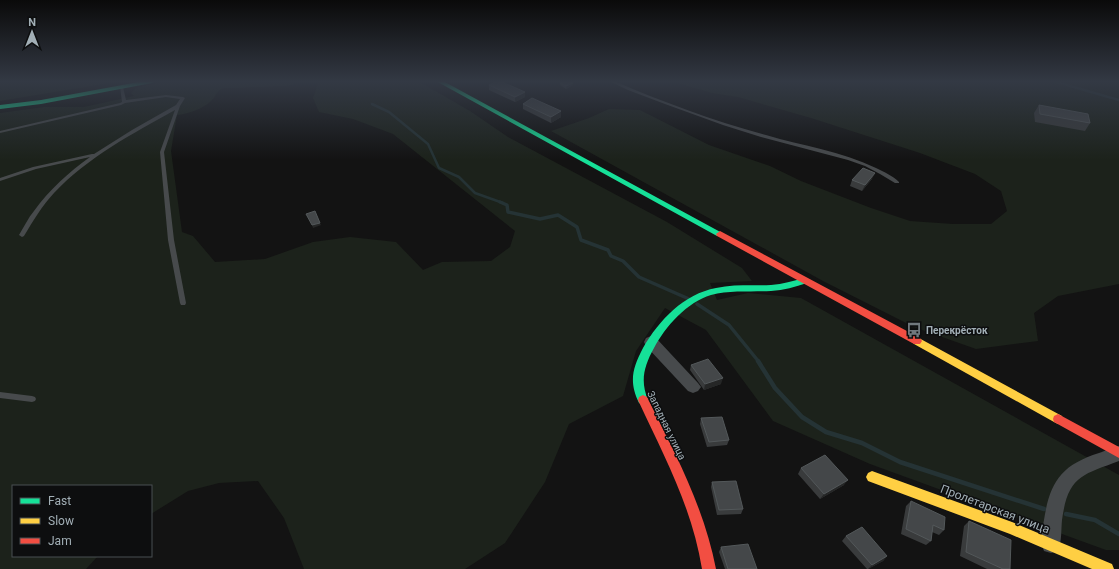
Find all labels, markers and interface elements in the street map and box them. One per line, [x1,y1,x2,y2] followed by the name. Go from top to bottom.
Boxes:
[12,12,52,52] north arrow
[28,16,36,29] text: N
[905,321,923,339] bus stop icon: Перекрёсток
[926,325,988,336] place label: Перекрёсток
[645,389,688,461] street label: Западная улица
[938,482,1052,536] street label: Пролетарская улица
[12,485,152,557] legend
[48,494,71,508] text: Fast
[48,514,74,528] text: Slow
[48,534,72,548] text: Jam

